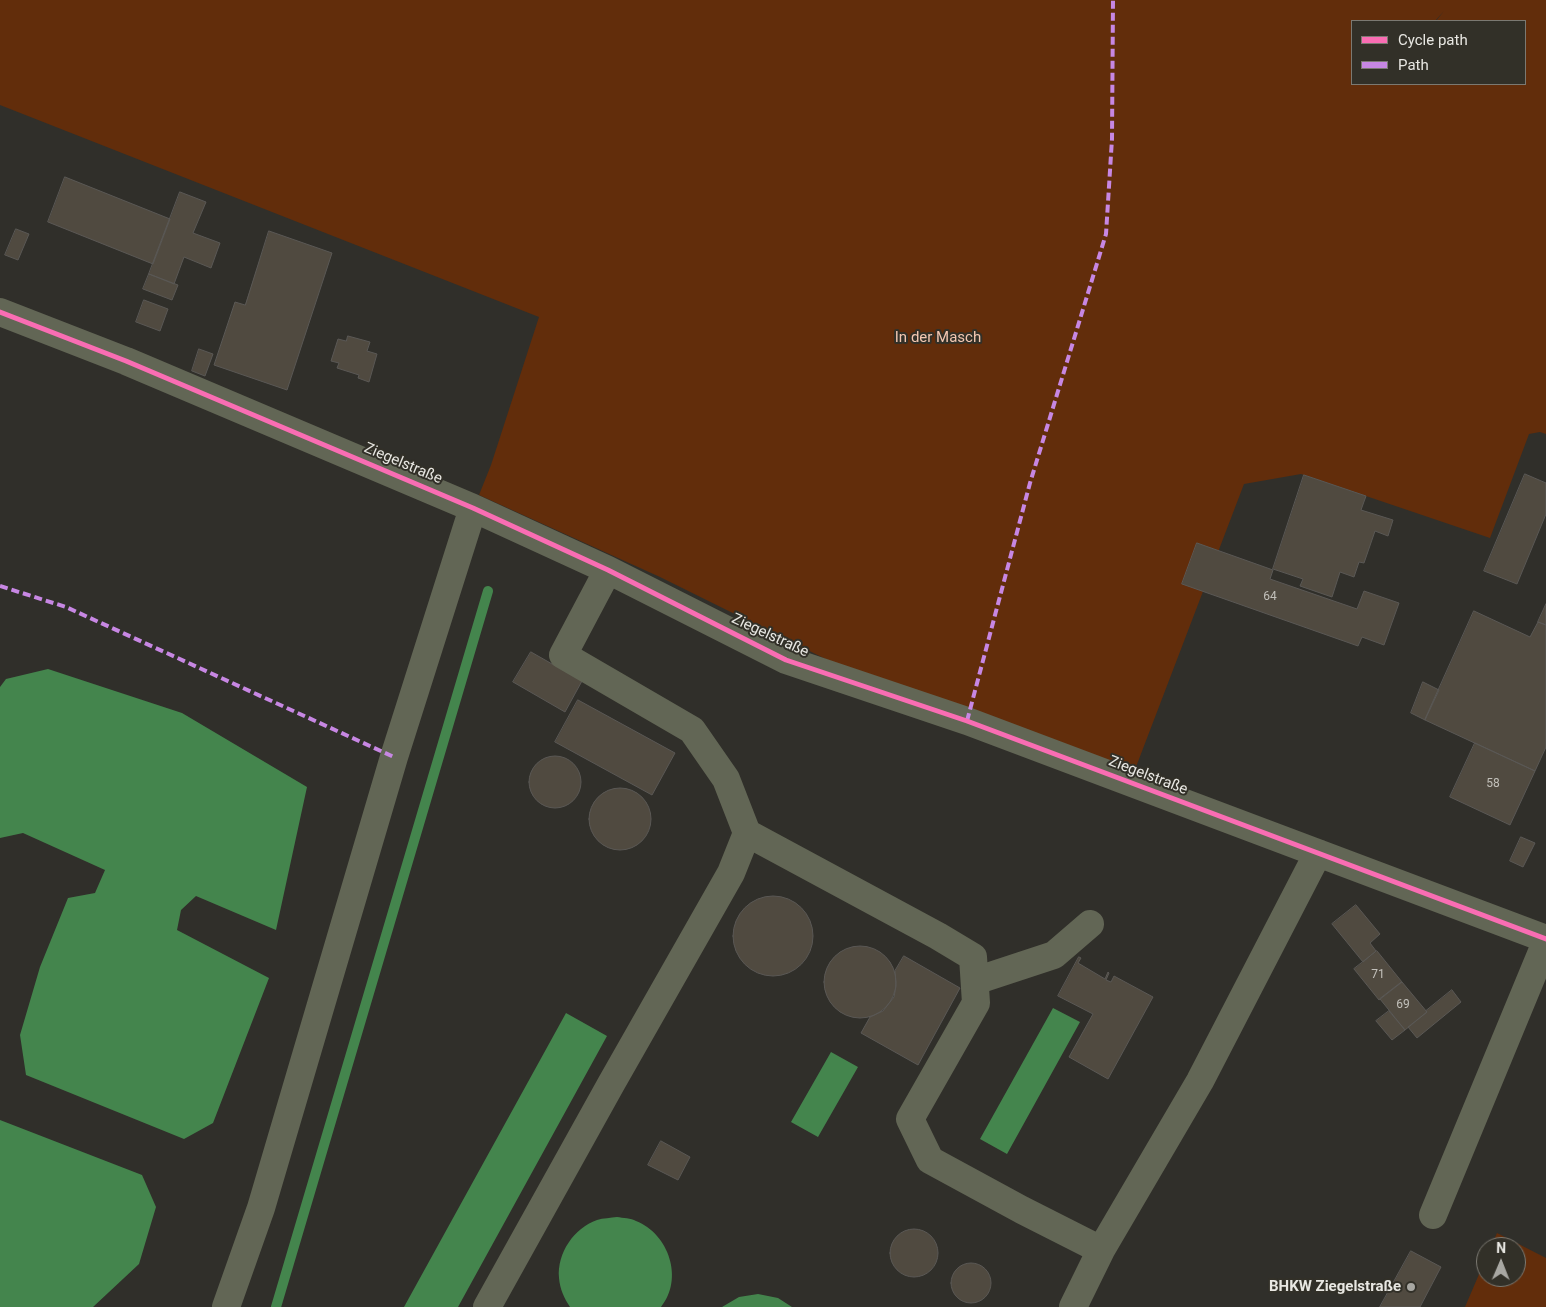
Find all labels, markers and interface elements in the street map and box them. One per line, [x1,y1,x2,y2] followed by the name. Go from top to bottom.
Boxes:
[1351,20,1526,85] legend
[1398,31,1468,49] text: Cycle path
[1398,56,1429,74] text: Path
[895,329,981,347] park label: In der Masch
[361,439,445,489] street label: Ziegelstraße
[1263,590,1277,604] house number: 64
[729,610,811,662] street label: Ziegelstraße
[1106,753,1190,799] street label: Ziegelstraße
[1486,777,1500,791] house number: 58
[1371,968,1385,982] house number: 71
[1396,998,1410,1012] house number: 69
[1476,1237,1526,1287] north arrow
[1496,1240,1506,1256] text: N
[1269,1278,1401,1296] place label: BHKW Ziegelstraße
[1405,1281,1417,1293] marker: BHKW Ziegelstraße

